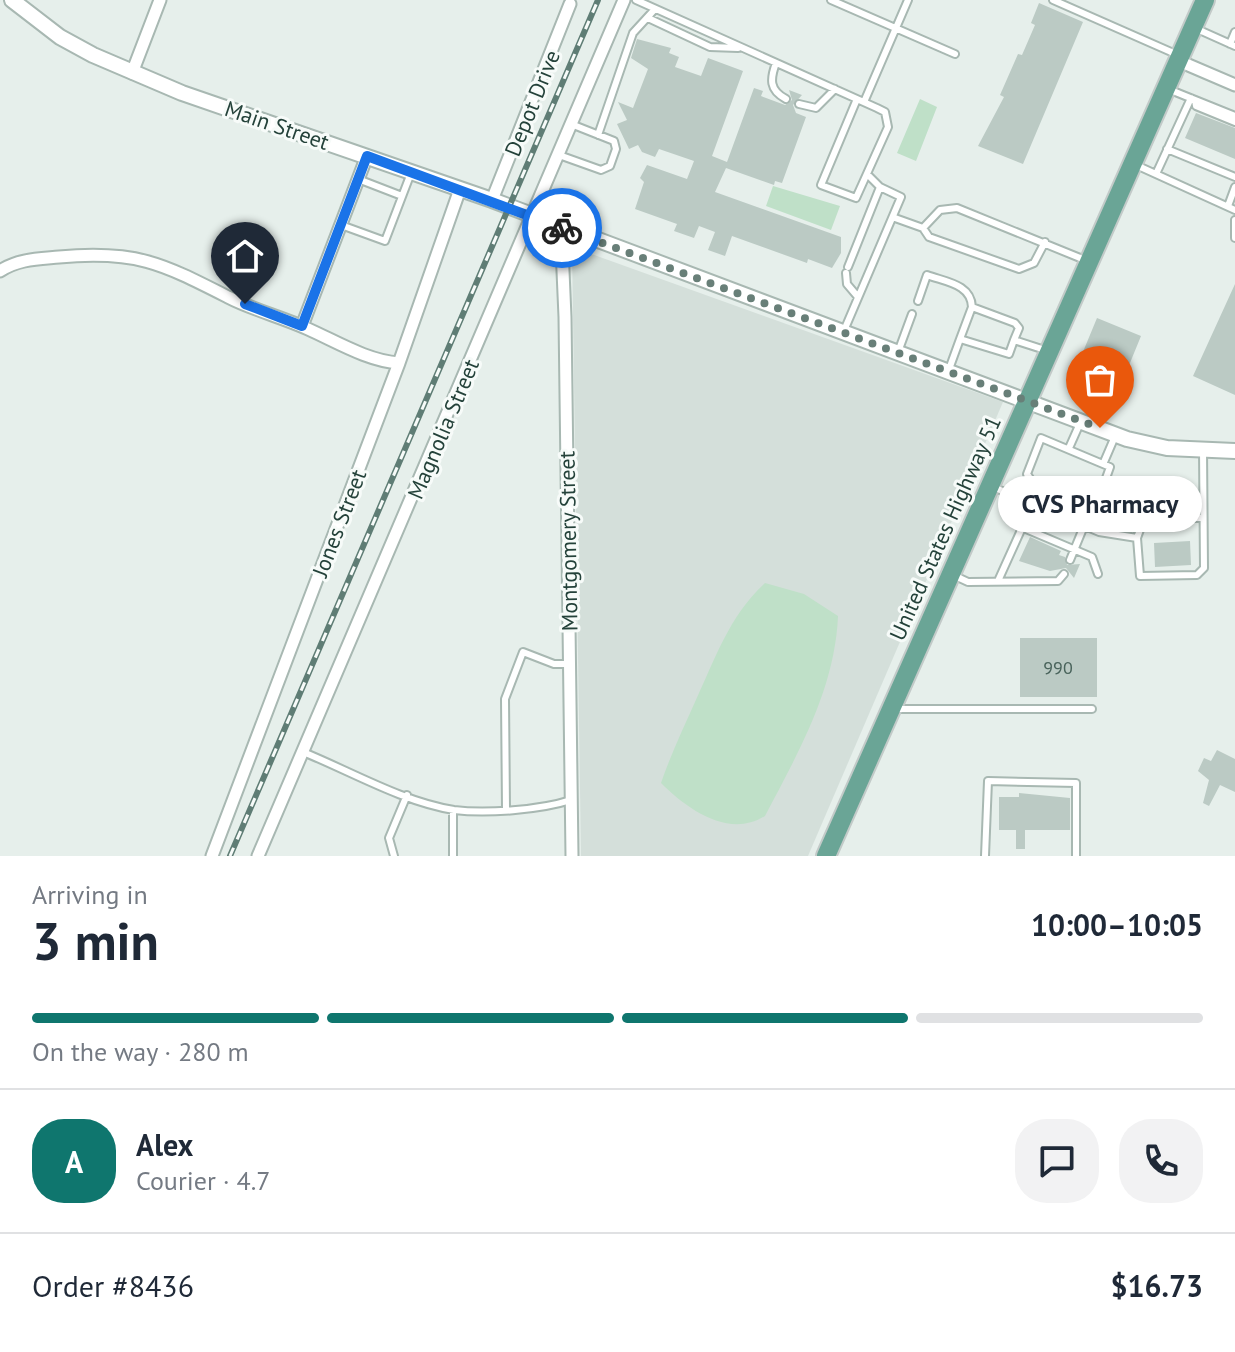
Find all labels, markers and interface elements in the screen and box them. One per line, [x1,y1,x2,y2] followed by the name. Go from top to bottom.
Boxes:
[498,46,566,160] street label: Depot Drive
[221,94,333,156] street label: Main Street
[522,188,602,268] courier
[540,206,584,250] icon: bike
[211,222,279,304] pin
[223,234,267,278] icon: home
[1066,346,1134,428] pin
[401,354,485,503] street label: Magnolia Street
[1078,358,1122,402] icon: bag
[883,411,1007,645] street label: United States Highway 51
[552,450,584,631] street label: Montgomery Street
[305,465,372,582] street label: Jones Street
[998,476,1202,532] callout: CVS Pharmacy
[1022,487,1178,520] text: CVS Pharmacy
[1043,656,1073,679] house number: 990
[32,878,148,911] text: Arriving in
[1031,905,1203,944] text: 10:00–10:05
[32,907,159,974] text: 3 min
[32,1035,249,1068] text: On the way · 280 m
[1015,1119,1099,1203] button: chat
[1119,1119,1203,1203] button: phone
[136,1125,193,1164] text: Alex
[65,1142,83,1181] text: A
[136,1164,270,1197] text: Courier · 4.7
[32,1266,194,1305] text: Order #8436
[1111,1266,1203,1305] text: $16.73

